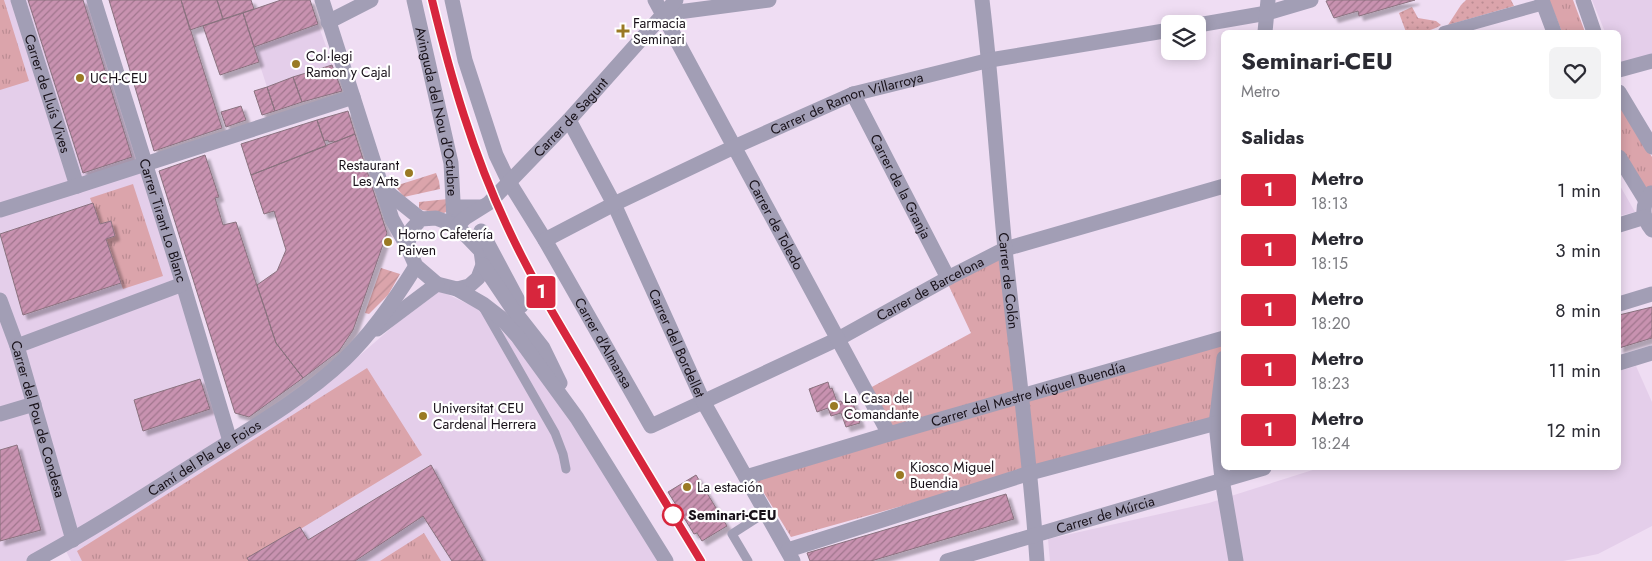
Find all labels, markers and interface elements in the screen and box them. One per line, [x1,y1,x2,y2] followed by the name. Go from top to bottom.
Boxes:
[633,13,686,49] place label: Farmacia Seminari
[1161,15,1206,60] map controls
[1161,15,1206,60] button: layers
[410,25,463,197] street label: Avinguda del Nou d'Octubre
[617,25,629,37] marker: Farmacia Seminari
[19,32,76,156] street label: Carrer de Lluís Vives
[1241,43,1393,78] text: Seminari-CEU
[306,46,391,82] place label: Col·legi Ramon y Cajal
[1549,47,1601,99] button: heart
[290,58,302,70] marker: Col·legi Ramon y Cajal
[767,67,925,140] street label: Carrer de Ramon Villarroya
[90,68,147,88] place label: UCH-CEU
[74,72,86,84] marker: UCH-CEU
[529,73,613,161] street label: Carrer de Sagunt
[1241,80,1280,103] text: Metro
[1241,124,1304,151] text: Salidas
[865,130,936,242] street label: Carrer de la Granja
[339,155,400,191] place label: Restaurant Les Arts
[134,156,192,285] street label: Carrer Tirant Lo Blanc
[1311,165,1364,192] text: Metro
[403,167,415,179] marker: Restaurant Les Arts
[743,176,809,274] street label: Carrer de Toledo
[1264,177,1273,203] text: 1
[1557,177,1601,204] text: 1 min
[1311,192,1348,215] text: 18:13
[398,224,493,260] place label: Horno Cafetería Paiven
[1311,225,1364,252] text: Metro
[993,232,1024,330] street label: Carrer de Colón
[382,236,394,248] marker: Horno Cafetería Paiven
[1264,237,1273,263] text: 1
[1555,237,1601,264] text: 3 min
[873,251,987,326] street label: Carrer de Barcelona
[1311,252,1348,275] text: 18:15
[525,276,557,308] line badge: 1
[536,279,546,305] text: 1
[1311,285,1364,312] text: Metro
[644,286,710,401] street label: Carrer del Bordellet
[570,294,638,392] street label: Carrer d'Almansa
[1264,297,1273,323] text: 1
[1555,297,1601,324] text: 8 min
[1311,312,1350,335] text: 18:20
[6,337,70,500] street label: Carrer del Pou de Condesa
[1311,345,1364,372] text: Metro
[929,357,1128,431] street label: Carrer del Mestre Miguel Buendía
[1264,357,1273,383] text: 1
[1548,357,1601,384] text: 11 min
[1311,372,1350,395] text: 18:23
[844,388,919,424] place label: La Casa del Comandante
[433,398,536,434] place label: Universitat CEU Cardenal Herrera
[828,400,840,412] marker: La Casa del Comandante
[1311,405,1364,432] text: Metro
[417,410,429,422] marker: Universitat CEU Cardenal Herrera
[144,415,265,501] street label: Camí del Pla de Foios
[1264,417,1273,443] text: 1
[1546,417,1601,444] text: 12 min
[1311,432,1350,455] text: 18:24
[910,457,994,493] place label: Kiosco Miguel Buendia
[894,469,906,481] marker: Kiosco Miguel Buendia
[697,477,763,497] place label: La estación
[681,481,693,493] marker: La estación
[1054,491,1157,538] street label: Carrer de Múrcia
[662,504,684,526] marker: Seminari-CEU
[688,505,777,525] place label: Seminari-CEU

